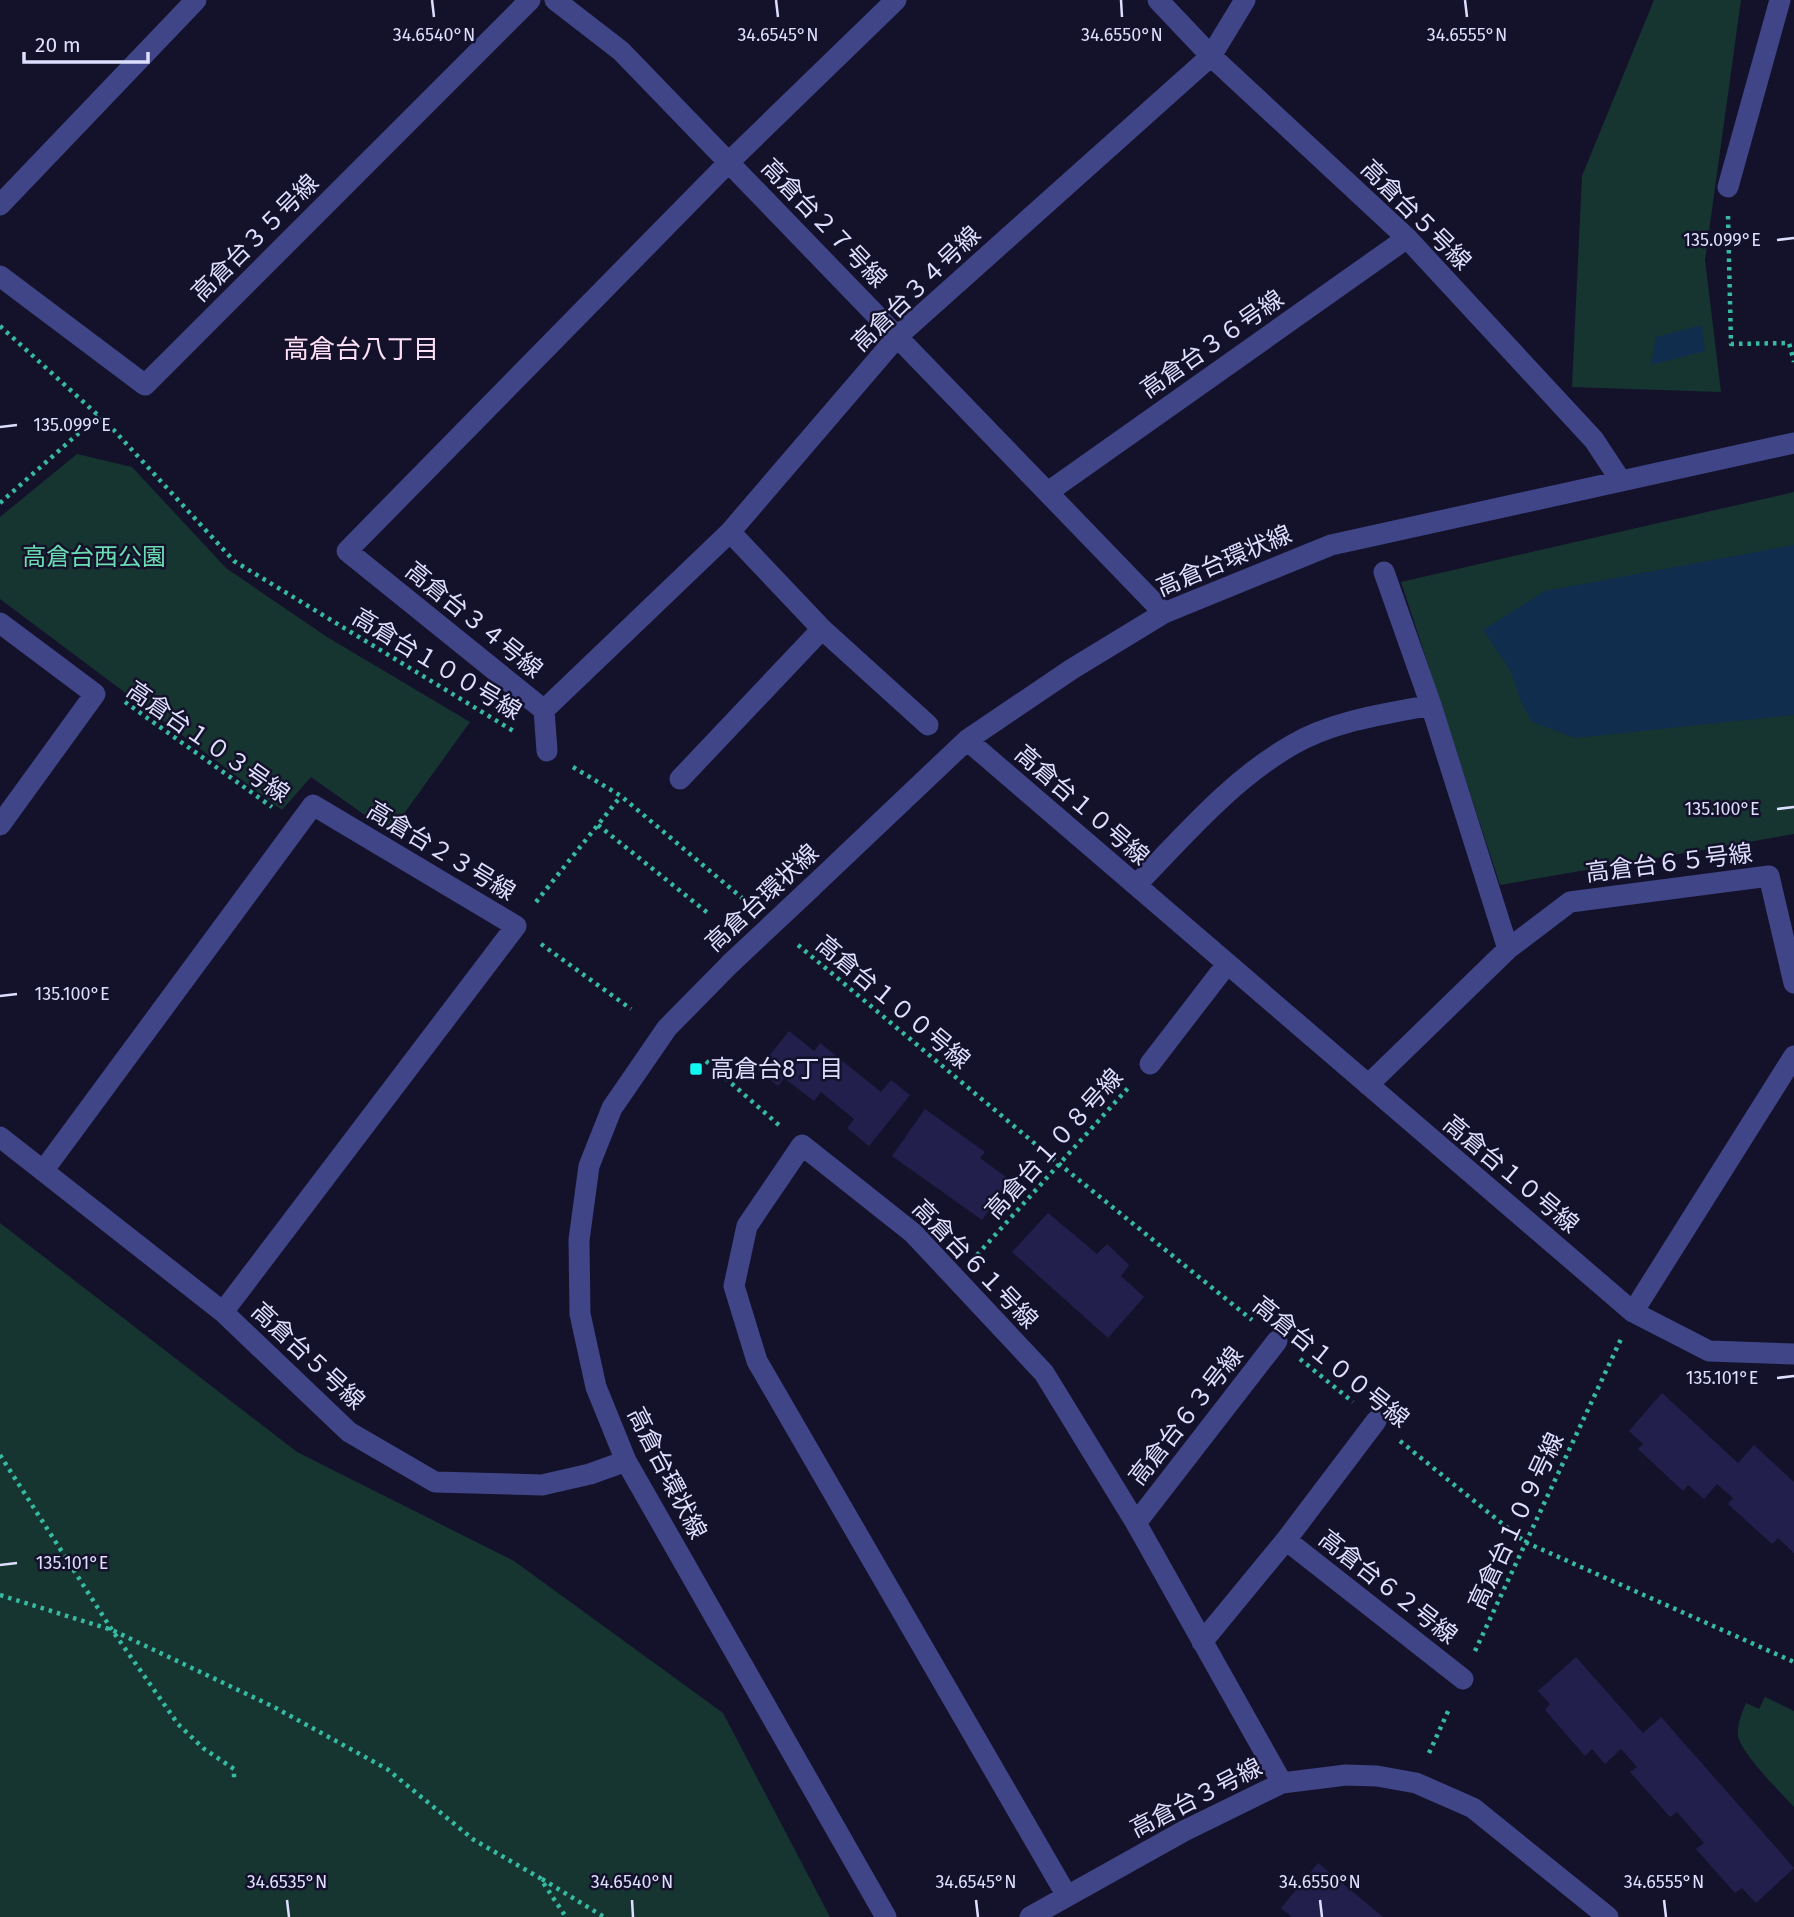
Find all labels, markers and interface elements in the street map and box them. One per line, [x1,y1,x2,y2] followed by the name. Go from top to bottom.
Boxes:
[24,21,149,65] scale bar
[393,24,475,46] text: 34.6540°N
[737,24,819,46] text: 34.6545°N
[1081,24,1163,46] text: 34.6550°N
[1427,24,1507,46] text: 34.6555°N
[35,32,81,58] text: 20 m
[756,153,892,293] street label: 高倉台２７号線
[1355,154,1477,276] street label: 高倉台５号線
[186,169,324,307] street label: 高倉台３５号線
[846,221,986,357] street label: 高倉台３４号線
[1683,229,1761,251] text: 135.099°E
[1135,284,1289,404] street label: 高倉台３６号線
[283,334,439,365] district label: 高倉台八丁目
[33,414,111,436] text: 135.099°E
[1152,520,1296,602] street label: 高倉台環状線
[22,543,166,571] park label: 高倉台西公園
[400,556,548,684] street label: 高倉台３４号線
[348,603,526,725] street label: 高倉台１００号線
[121,675,295,809] street label: 高倉台１０３号線
[1009,739,1155,871] street label: 高倉台１０号線
[362,796,520,906] street label: 高倉台２３号線
[1684,798,1760,820] text: 135.100°E
[700,839,824,957] street label: 高倉台環状線
[1584,839,1754,887] street label: 高倉台６５号線
[810,930,976,1074] street label: 高倉台１００号線
[34,983,110,1005] text: 135.100°E
[710,1055,843,1083] place label: 高倉台8丁目
[688,1061,704,1077] marker: 高倉台8丁目
[979,1063,1129,1225] street label: 高倉台１０８号線
[1438,1109,1584,1239] street label: 高倉台１０号線
[907,1194,1043,1334] street label: 高倉台６１号線
[1248,1291,1414,1433] street label: 高倉台１００号線
[246,1297,370,1415] street label: 高倉台５号線
[1123,1341,1249,1491] street label: 高倉台６３号線
[1686,1367,1758,1389] text: 135.101°E
[622,1402,712,1544] street label: 高倉台環状線
[1463,1428,1569,1614] street label: 高倉台１０９号線
[1313,1524,1463,1650] street label: 高倉台６２号線
[36,1552,108,1574] text: 135.101°E
[1125,1753,1267,1843] street label: 高倉台３号線
[247,1871,327,1893] text: 34.6535°N
[591,1871,673,1893] text: 34.6540°N
[935,1871,1017,1893] text: 34.6545°N
[1279,1871,1361,1893] text: 34.6550°N
[1624,1871,1704,1893] text: 34.6555°N

